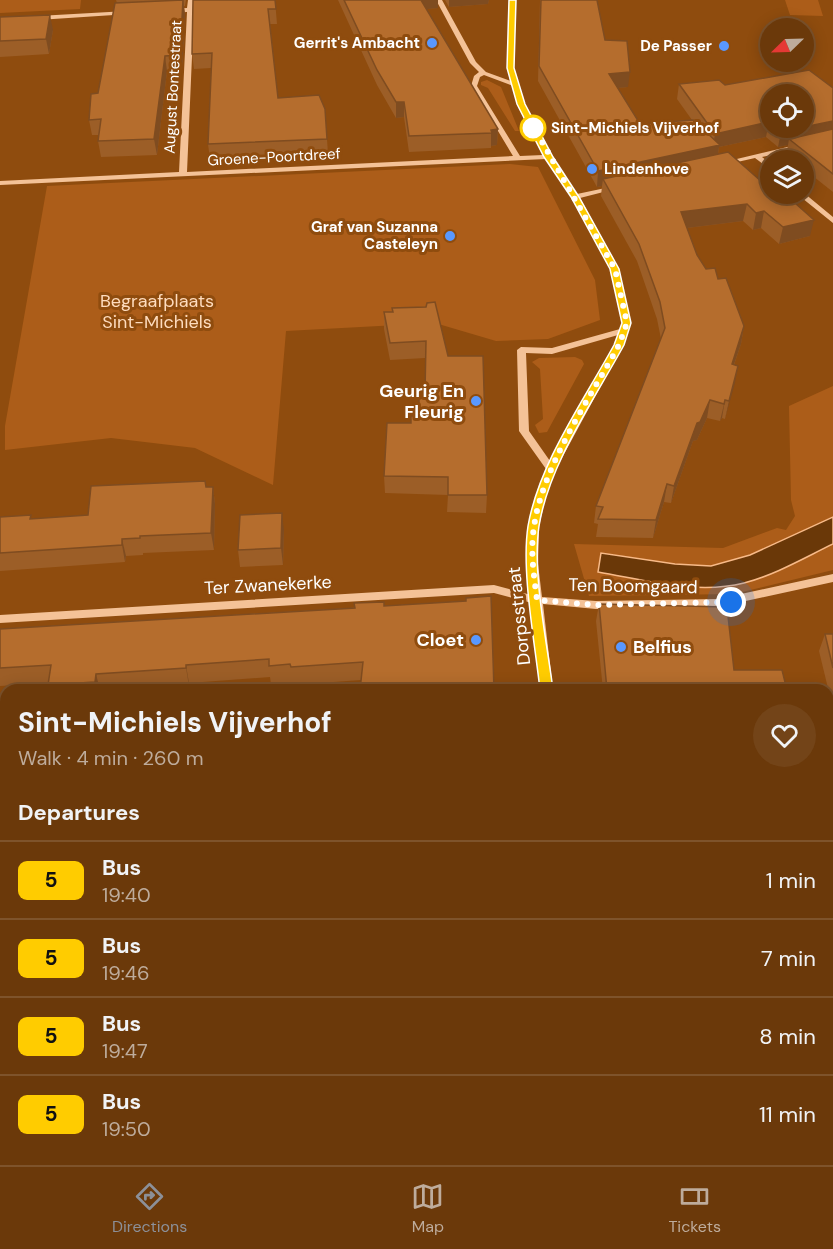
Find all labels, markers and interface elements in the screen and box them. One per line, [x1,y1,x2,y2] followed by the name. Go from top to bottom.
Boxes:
[760,18,814,72] north arrow
[760,18,814,204] map controls
[160,20,186,154] street label: August Bontestraat
[294,33,420,53] place label: Gerrit's Ambacht
[425,36,439,50] marker: Gerrit's Ambacht
[640,36,712,56] place label: De Passer
[717,39,731,53] marker: De Passer
[760,84,814,138] button: locate
[520,115,546,141] marker: Sint-Michiels Vijverhof
[551,118,719,138] place label: Sint-Michiels Vijverhof
[207,144,341,170] street label: Groene-Poortdreef
[760,150,814,204] button: layers
[604,159,689,179] place label: Lindenhove
[585,162,599,176] marker: Lindenhove
[311,217,438,254] place label: Graf van Suzanna Casteleyn
[443,229,457,243] marker: Graf van Suzanna Casteleyn
[100,289,214,334] park label: Begraafplaats Sint-Michiels
[379,379,464,424] place label: Geurig En Fleurig
[469,394,483,408] marker: Geurig En Fleurig
[502,566,536,666] street label: Dorpsstraat
[204,570,332,600] street label: Ter Zwanekerke
[568,573,698,599] street label: Ten Boomgaard
[716,587,746,617] your location
[416,628,464,652] place label: Cloet
[469,633,483,647] marker: Cloet
[633,635,692,659] place label: Belfius
[614,640,628,654] marker: Belfius
[18,704,332,741] text: Sint-Michiels Vijverhof
[753,704,816,767] button: heart
[18,745,203,771] text: Walk · 4 min · 260 m
[18,798,140,827] text: Departures
[102,853,141,882] text: Bus
[44,866,58,894] text: 5
[766,866,816,895] text: 1 min
[102,882,151,908] text: 19:40
[102,931,141,960] text: Bus
[44,944,58,972] text: 5
[761,944,816,973] text: 7 min
[102,960,150,986] text: 19:46
[102,1009,141,1038] text: Bus
[44,1022,58,1050] text: 5
[759,1022,816,1051] text: 8 min
[102,1038,148,1064] text: 19:47
[102,1087,141,1116] text: Bus
[44,1100,58,1128] text: 5
[759,1100,816,1129] text: 11 min
[102,1116,151,1142] text: 19:50
[112,1180,187,1237] tab: Directions
[411,1180,444,1237] tab: Map
[668,1180,721,1237] tab: Tickets

